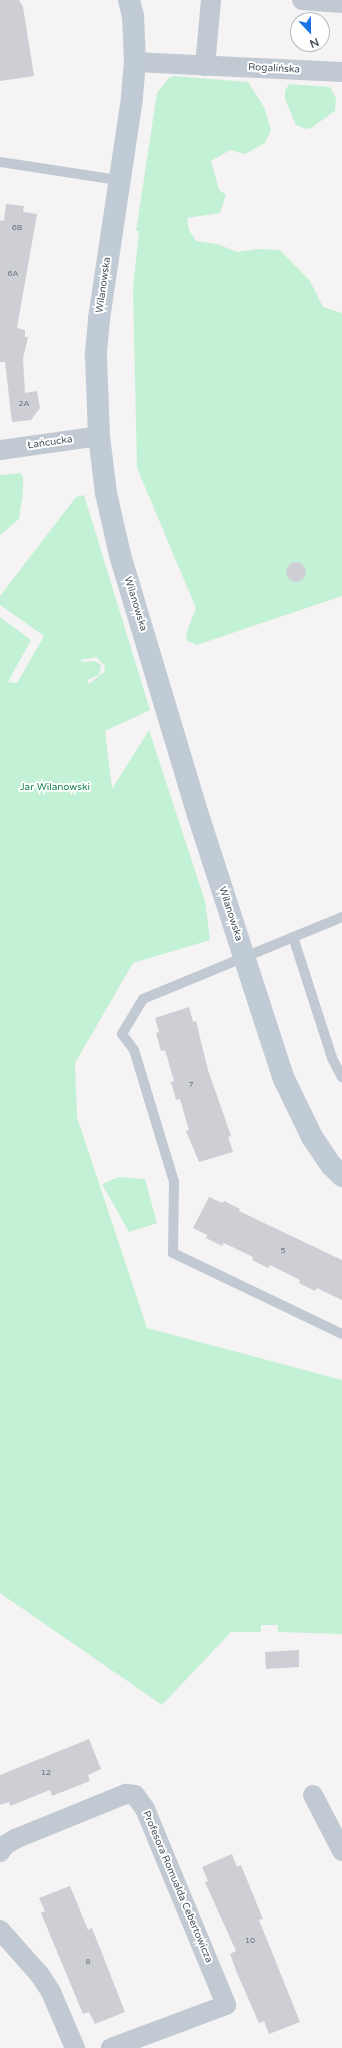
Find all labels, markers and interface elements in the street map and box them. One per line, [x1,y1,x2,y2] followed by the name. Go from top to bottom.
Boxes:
[290,12,330,52] north arrow
[308,35,321,50] text: N
[248,62,300,76] street label: Rogalińska
[12,223,22,233] house number: 6B
[94,256,114,314] street label: Wilanowska
[8,269,18,279] house number: 6A
[19,399,29,409] house number: 2A
[27,434,73,452] street label: Łańcucka
[121,575,149,633] street label: Wilanowska
[20,782,90,794] park label: Jar Wilanowski
[216,885,244,943] street label: Wilanowska
[188,1080,194,1090] house number: 7
[280,1246,286,1256] house number: 5
[41,1768,51,1778] house number: 12
[139,1809,215,1965] street label: Profesora Romualda Cebertowicza
[245,1936,255,1946] house number: 10
[85,1957,91,1967] house number: 8

